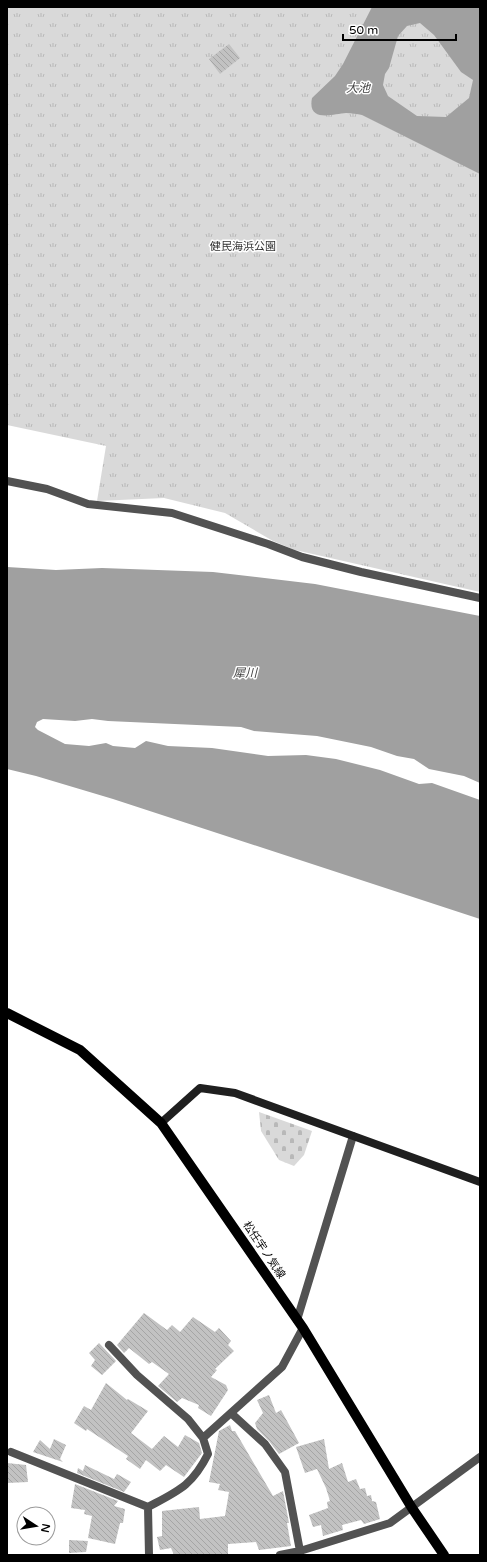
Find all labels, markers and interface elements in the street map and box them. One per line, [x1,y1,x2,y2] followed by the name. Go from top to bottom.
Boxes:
[343,16,456,42] scale bar
[349,23,378,37] text: 50 m
[346,81,371,95] water label: 大池
[210,240,276,253] park label: 健民海浜公園
[233,666,259,680] water label: 犀川
[240,1219,288,1281] street label: 松任宇ノ気線
[16,1506,56,1546] north arrow
[38,1522,53,1534] text: N

